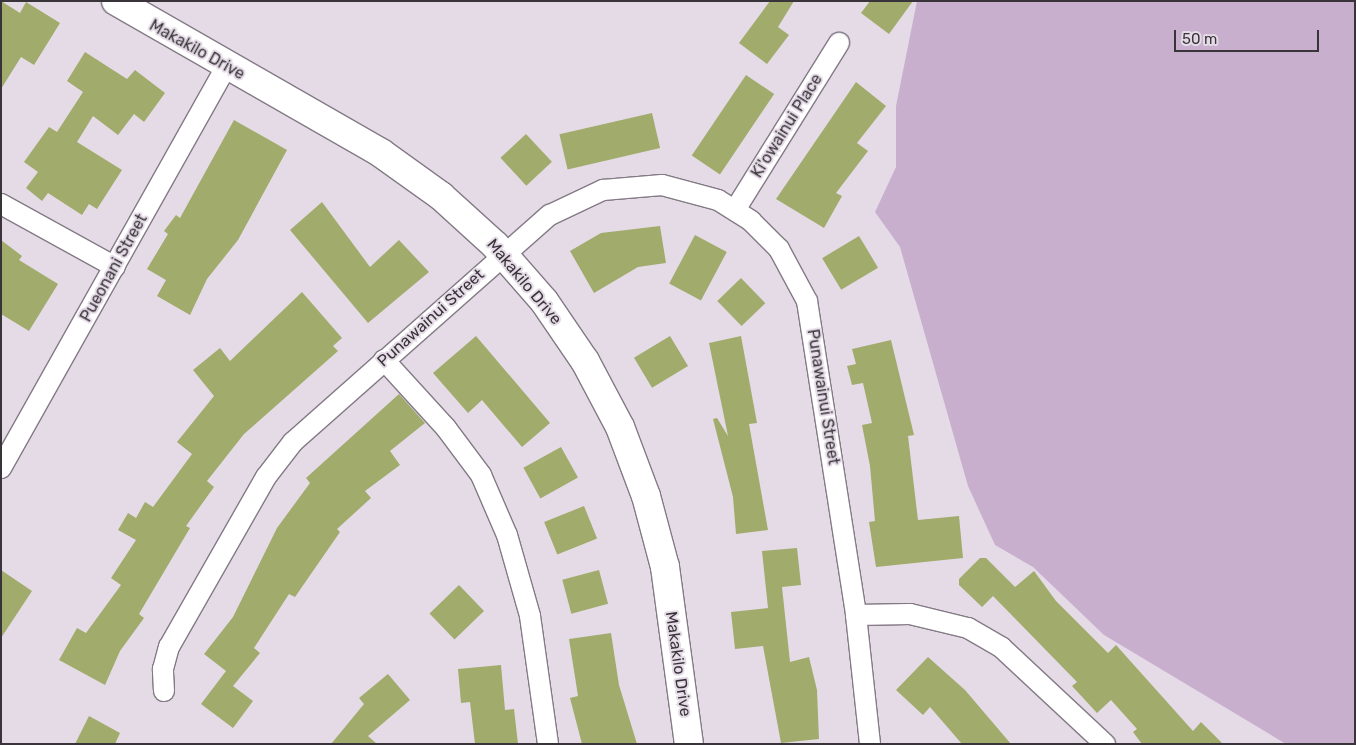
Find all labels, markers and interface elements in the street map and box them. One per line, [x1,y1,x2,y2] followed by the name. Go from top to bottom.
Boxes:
[146,16,248,84] street label: Makakilo Drive
[1176,20,1321,52] scale bar
[1182,30,1217,48] text: 50 m
[747,71,827,181] street label: Ki'owainui Place
[76,211,152,325] street label: Pueonani Street
[483,235,565,329] street label: Makakilo Drive
[374,265,488,371] street label: Punawainui Street
[803,328,843,466] street label: Punawainui Street
[661,610,695,718] street label: Makakilo Drive

